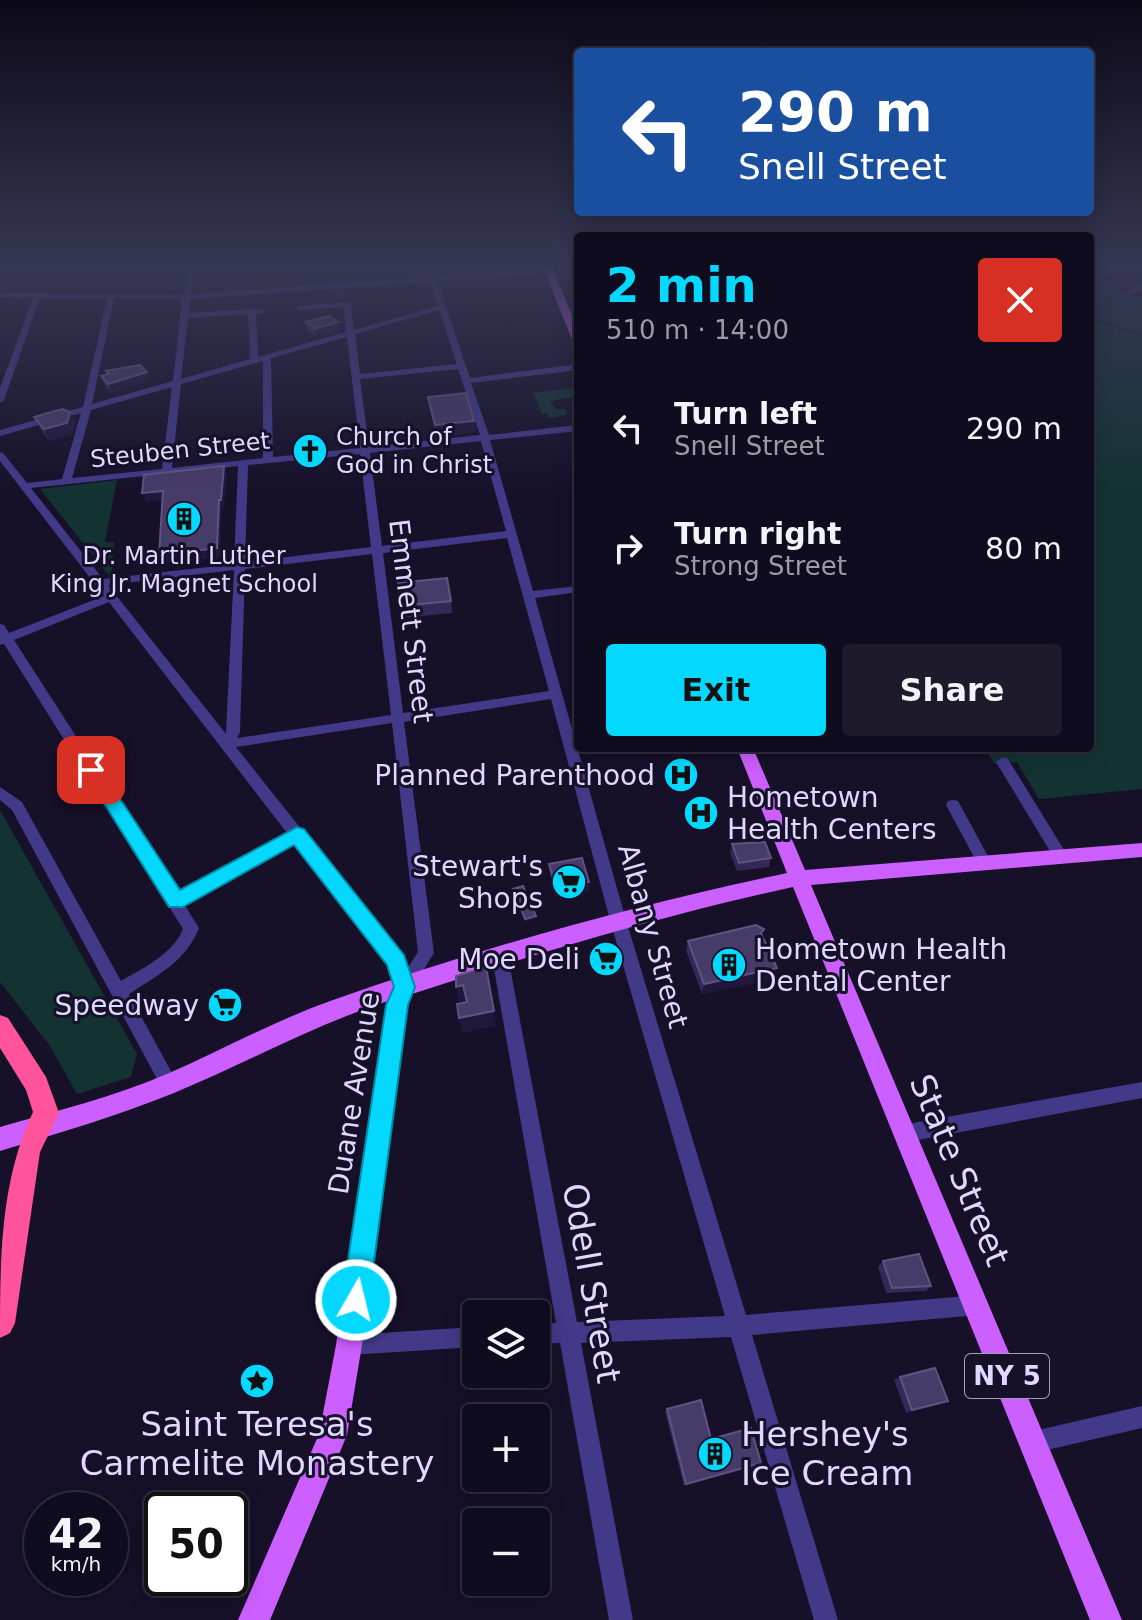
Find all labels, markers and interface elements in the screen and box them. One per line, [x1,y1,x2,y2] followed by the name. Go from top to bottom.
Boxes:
[738,79,933,144] text: 290 m
[606,80,710,184] icon: left
[738,146,947,187] text: Snell Street
[606,257,757,313] text: 2 min
[978,258,1062,342] button: close
[606,315,789,345] text: 510 m · 14:00
[674,396,817,431] text: Turn left
[606,406,650,450] icon: left
[966,411,1062,446] text: 290 m
[336,423,492,479] place label: Church of God in Christ
[89,427,271,473] street label: Steuben Street
[674,431,825,461] text: Snell Street
[291,432,329,470] church icon: Church of God in Christ
[165,500,203,538] building icon: Dr. Martin Luther King Jr. Magnet School
[674,516,841,551] text: Turn right
[382,517,440,725] street label: Emmett Street
[606,526,650,570] icon: right
[985,531,1062,566] text: 80 m
[50,542,318,598] place label: Dr. Martin Luther King Jr. Magnet School
[674,551,847,581] text: Strong Street
[606,644,826,736] button: Exit
[842,644,1062,736] button: Share
[57,736,125,804] pin
[69,748,113,792] icon: arrive
[662,756,700,794] hospital icon: Planned Parenthood
[374,759,655,792] place label: Planned Parenthood
[727,781,937,846] place label: Hometown Health Centers
[682,794,720,832] hospital icon: Hometown Health Centers
[611,840,695,1032] street label: Albany Street
[412,850,543,915] place label: Stewart's Shops
[550,863,588,901] supermarket icon: Stewart's Shops
[755,933,1007,998] place label: Hometown Health Dental Center
[587,940,625,978] supermarket icon: Moe Deli
[458,943,580,976] place label: Moe Deli
[710,946,748,984] building icon: Hometown Health Dental Center
[206,986,244,1024] supermarket icon: Speedway
[55,989,199,1022] place label: Speedway
[322,989,386,1197] street label: Duane Avenue
[902,1068,1018,1272] street label: State Street
[555,1180,629,1386] street label: Odell Street
[314,1258,398,1342] position arrow
[462,1300,550,1596] map controls
[462,1300,550,1388] button: layers
[965,1354,1049,1398] road number: NY 5
[238,1362,276,1400] place icon: Saint Teresa's Carmelite Monastery
[80,1404,434,1483] place label: Saint Teresa's Carmelite Monastery
[462,1404,550,1492] button: +
[741,1414,913,1493] place label: Hershey's Ice Cream
[696,1435,734,1473] building icon: Hershey's Ice Cream
[144,1492,248,1596] speed limit sign: 50
[462,1508,550,1596] button: −
[48,1511,104,1557] text: 42
[51,1552,101,1576] text: km/h

